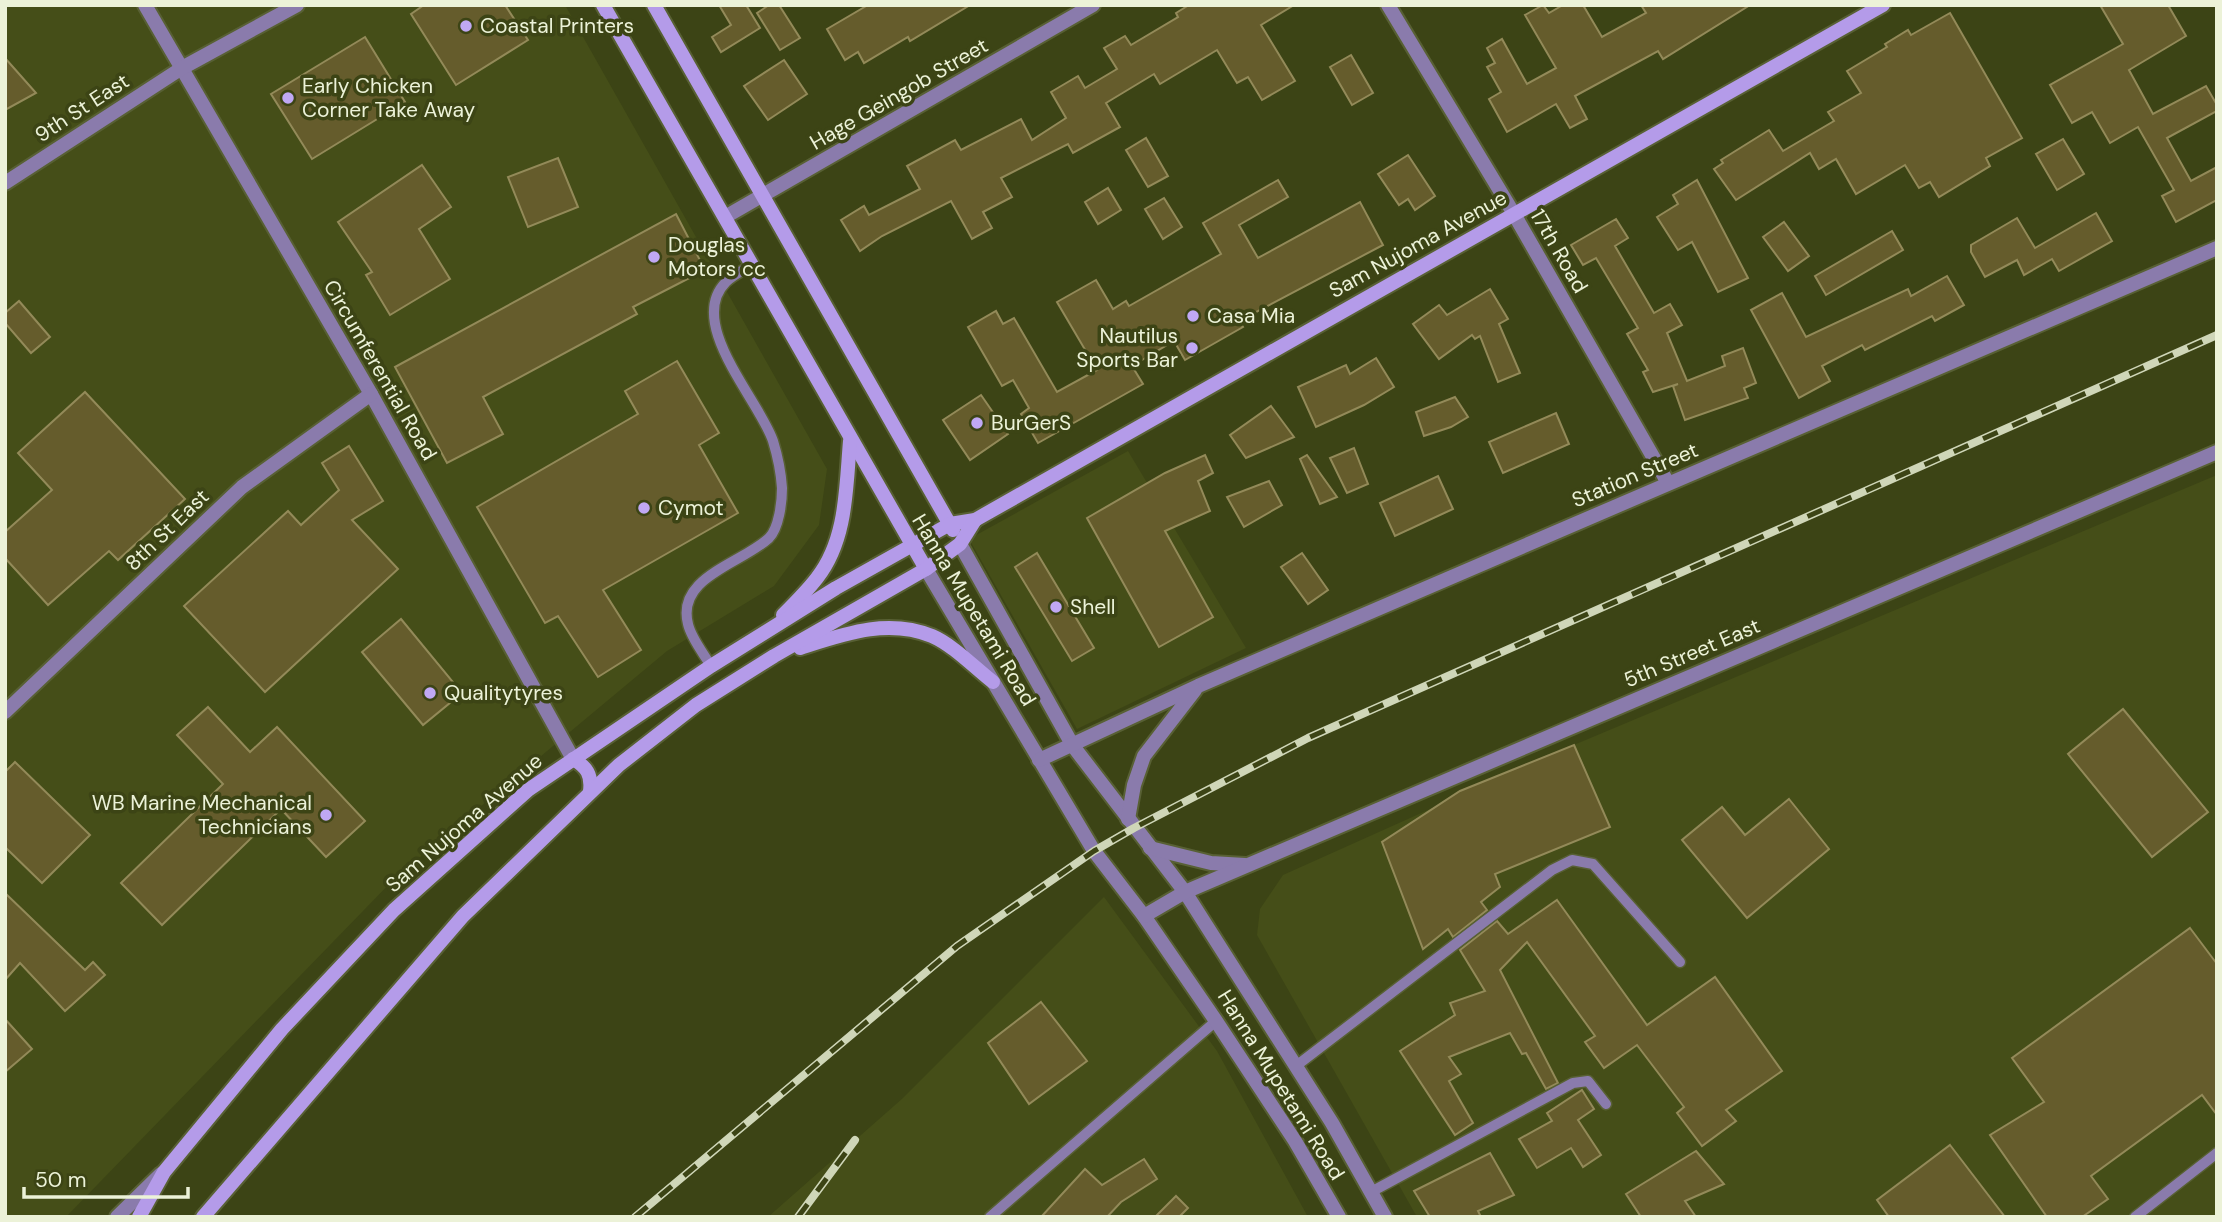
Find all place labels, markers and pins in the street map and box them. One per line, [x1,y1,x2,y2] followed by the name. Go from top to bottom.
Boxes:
[480,12,634,40] place label: Coastal Printers
[458,18,474,34] marker: Coastal Printers
[302,72,475,124] place label: Early Chicken Corner Take Away
[280,90,296,106] marker: Early Chicken Corner Take Away
[668,231,766,283] place label: Douglas Motors cc
[646,249,662,265] marker: Douglas Motors cc
[1207,302,1295,330] place label: Casa Mia
[1185,308,1201,324] marker: Casa Mia
[1076,322,1178,374] place label: Nautilus Sports Bar
[1184,340,1200,356] marker: Nautilus Sports Bar
[991,409,1071,437] place label: BurGerS
[969,415,985,431] marker: BurGerS
[658,494,724,522] place label: Cymot
[636,500,652,516] marker: Cymot
[1070,593,1116,621] place label: Shell
[1048,599,1064,615] marker: Shell
[444,679,563,707] place label: Qualitytyres
[422,685,438,701] marker: Qualitytyres
[92,789,312,841] place label: WB Marine Mechanical Technicians
[318,807,334,823] marker: WB Marine Mechanical Technicians

